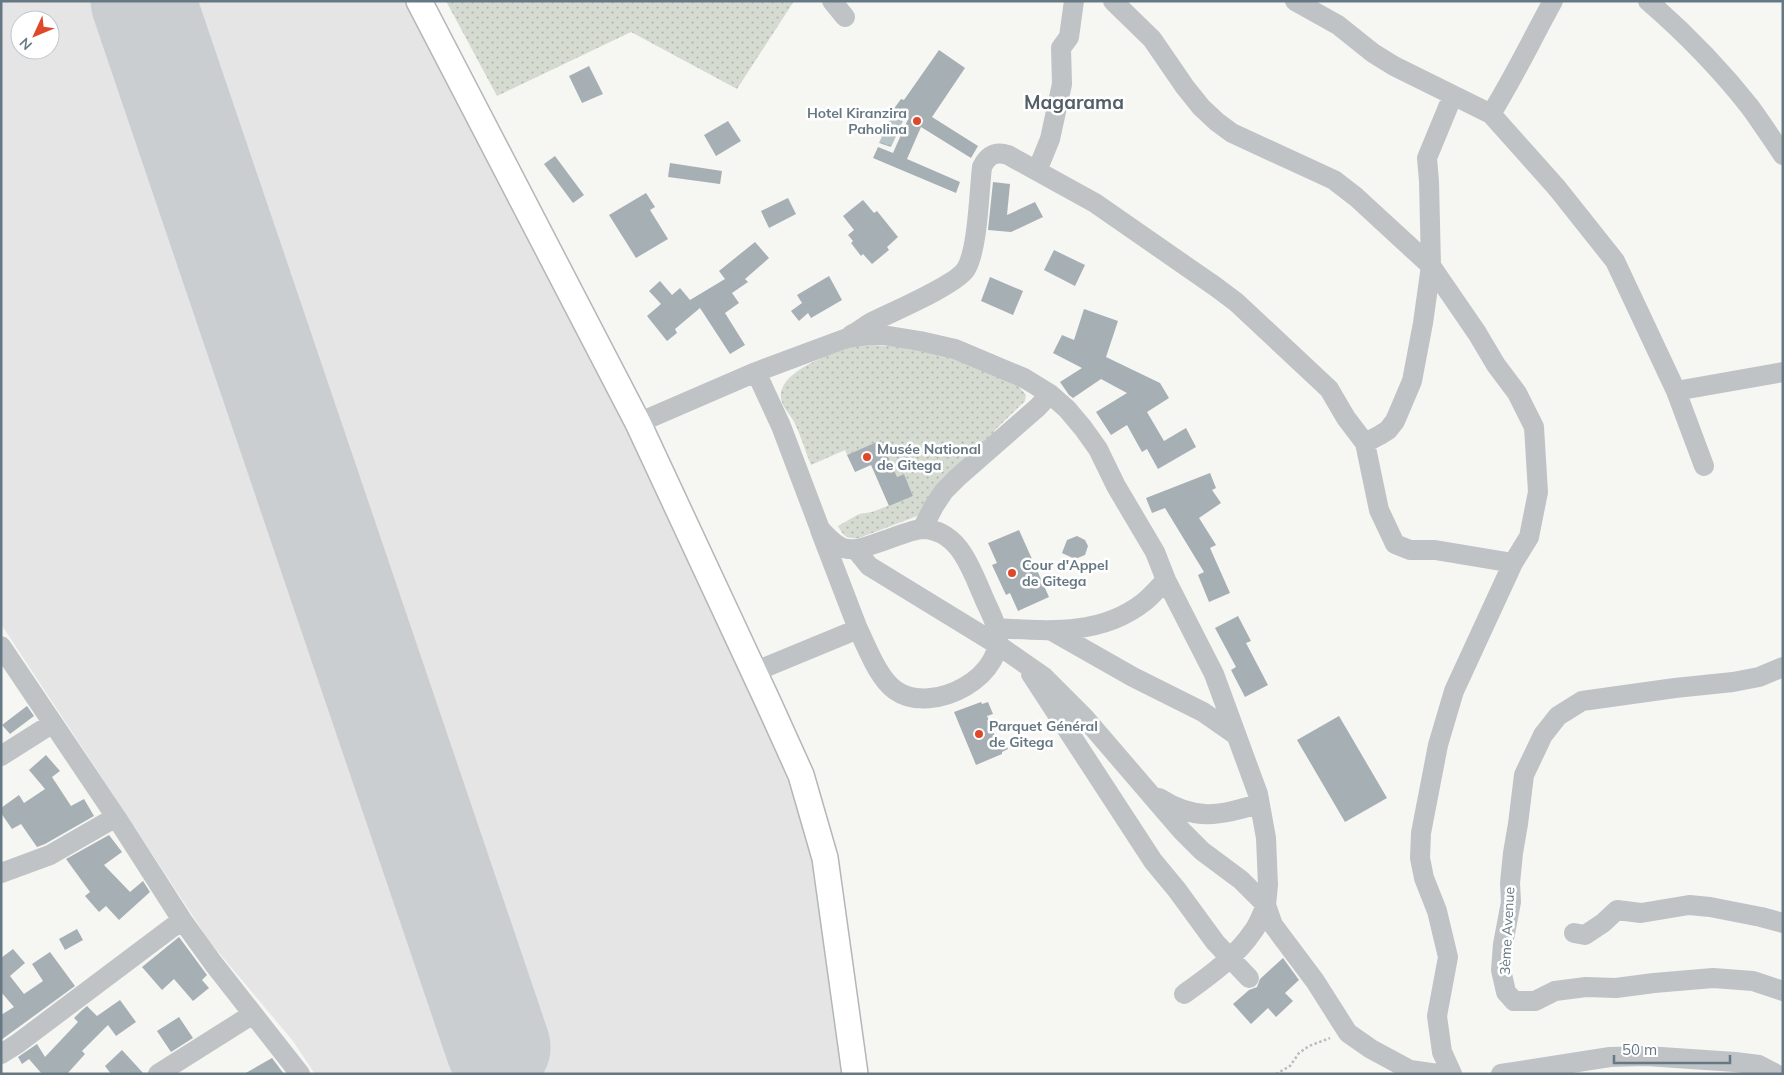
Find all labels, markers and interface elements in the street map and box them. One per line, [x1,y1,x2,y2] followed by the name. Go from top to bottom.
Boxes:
[10,10,60,60] north arrow
[16,34,36,54] text: N
[1024,90,1124,114] district label: Magarama
[807,104,907,138] place label: Hotel Kiranzira Paholina
[911,115,923,127] marker: Hotel Kiranzira Paholina
[877,440,981,474] place label: Musée National de Gitega
[861,451,873,463] marker: Musée National de Gitega
[1022,556,1108,590] place label: Cour d'Appel de Gitega
[1006,567,1018,579] marker: Cour d'Appel de Gitega
[989,717,1098,751] place label: Parquet Général de Gitega
[973,728,985,740] marker: Parquet Général de Gitega
[1496,886,1518,976] street label: 3ème Avenue
[1614,1032,1730,1064] scale bar
[1622,1040,1657,1059] text: 50 m

